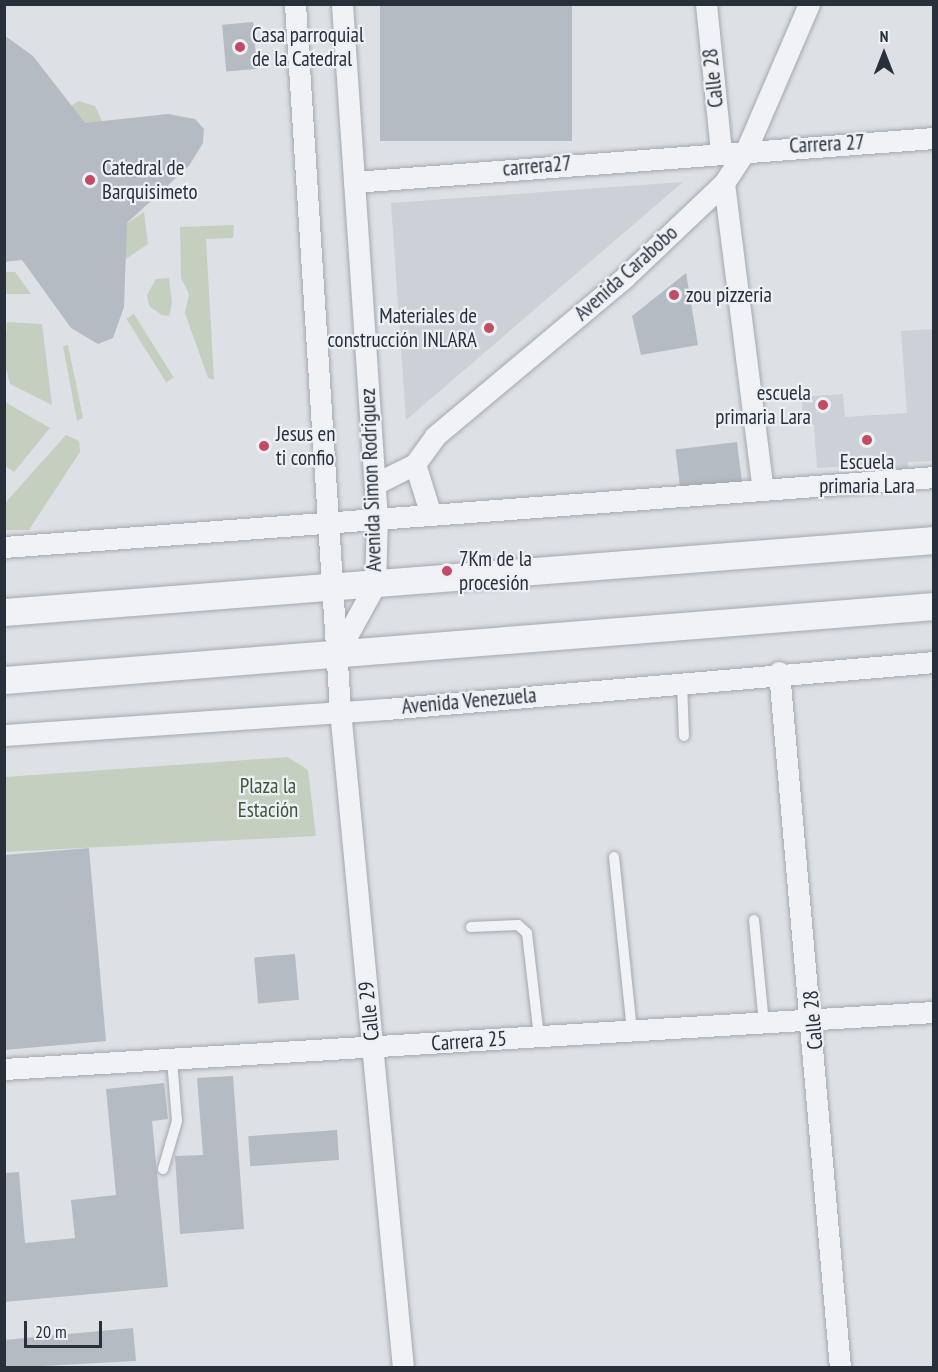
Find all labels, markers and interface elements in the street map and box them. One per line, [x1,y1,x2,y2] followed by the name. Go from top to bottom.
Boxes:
[252,22,364,72] place label: Casa parroquial de la Catedral
[854,24,914,84] north arrow
[880,26,888,46] text: N
[233,40,247,54] marker: Casa parroquial de la Catedral
[697,47,729,109] street label: Calle 28
[789,129,865,159] street label: Carrera 27
[501,150,573,182] street label: carrera27
[102,155,197,205] place label: Catedral de Barquisimeto
[83,173,97,187] marker: Catedral de Barquisimeto
[569,220,683,326] street label: Avenida Carabobo
[686,282,772,308] place label: zou pizzeria
[667,288,681,302] marker: zou pizzeria
[327,303,477,353] place label: Materiales de construcción INLARA
[482,321,496,335] marker: Materiales de construcción INLARA
[715,380,811,430] place label: escuela primaria Lara
[355,388,387,572] street label: Avenida Simon Rodriguez
[816,398,830,412] marker: escuela primaria Lara
[276,421,335,471] place label: Jesus en ti confio
[860,433,874,447] marker: Escuela primaria Lara
[257,439,271,453] marker: Jesus en ti confio
[819,449,915,499] place label: Escuela primaria Lara
[459,546,532,596] place label: 7Km de la procesión
[440,564,454,578] marker: 7Km de la procesión
[400,683,538,719] street label: Avenida Venezuela
[238,773,298,823] park label: Plaza la Estación
[353,980,385,1042] street label: Calle 29
[798,989,828,1051] street label: Calle 28
[430,1026,508,1056] street label: Carrera 25
[27,1309,105,1347] scale bar
[35,1320,67,1343] text: 20 m

